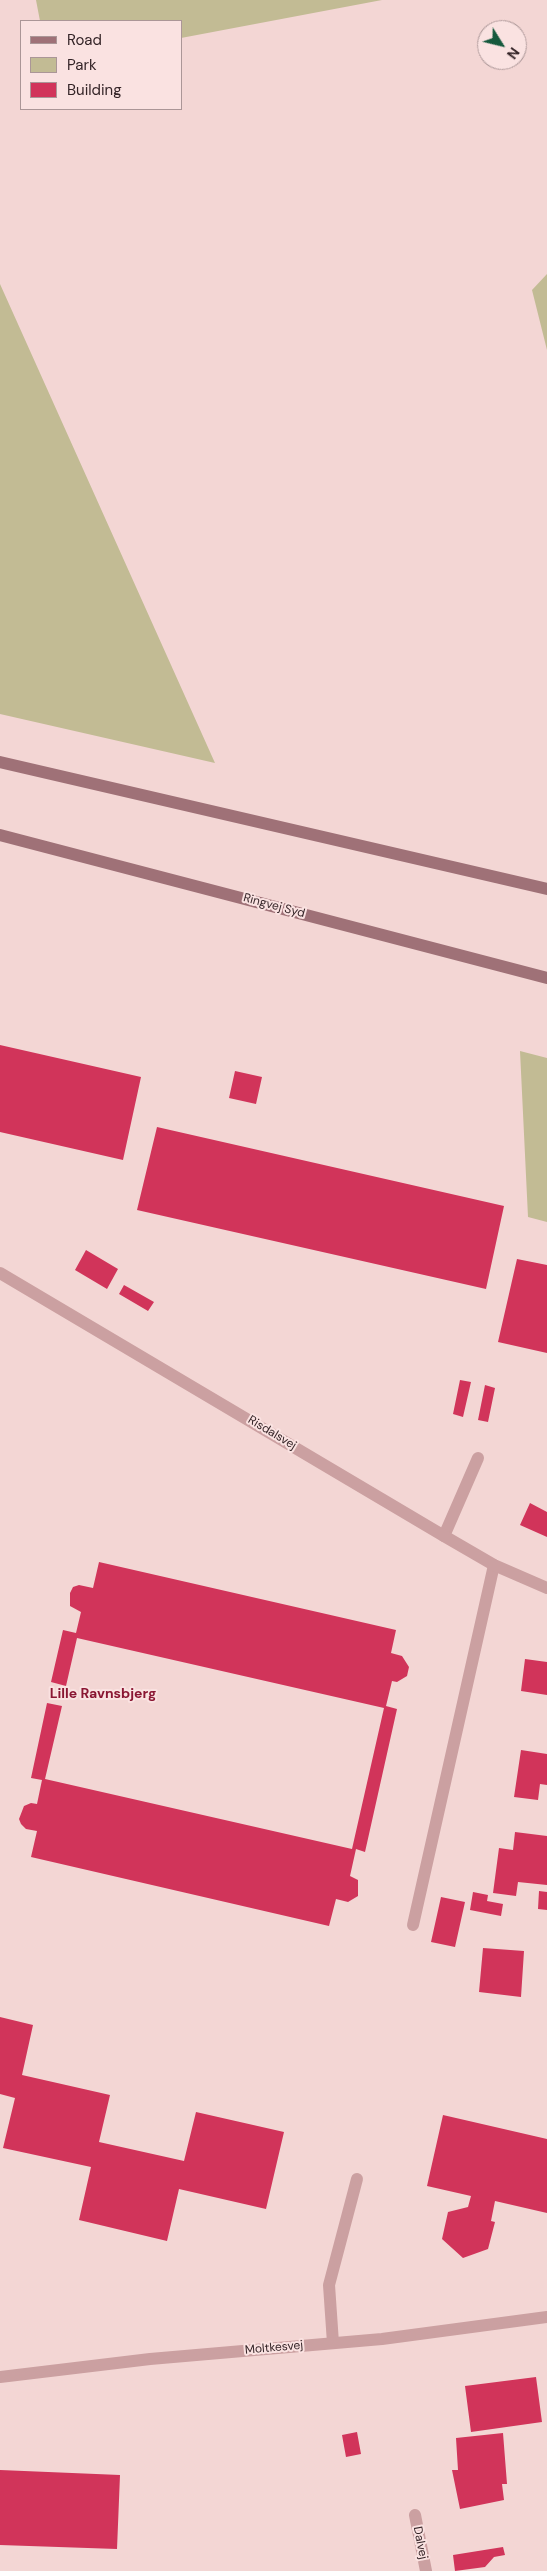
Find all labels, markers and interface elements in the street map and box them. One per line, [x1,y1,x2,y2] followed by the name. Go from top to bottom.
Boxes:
[20,20,182,110] legend
[477,20,527,70] north arrow
[67,30,102,50] text: Road
[503,44,524,63] text: N
[67,55,97,75] text: Park
[67,80,122,100] text: Building
[242,891,306,921] street label: Ringvej Syd
[245,1413,299,1453] street label: Risdalsvej
[50,1686,156,1702] district label: Lille Ravnsbjerg
[244,2338,304,2358] street label: Moltkesvej
[410,2525,430,2561] street label: Dalvej

